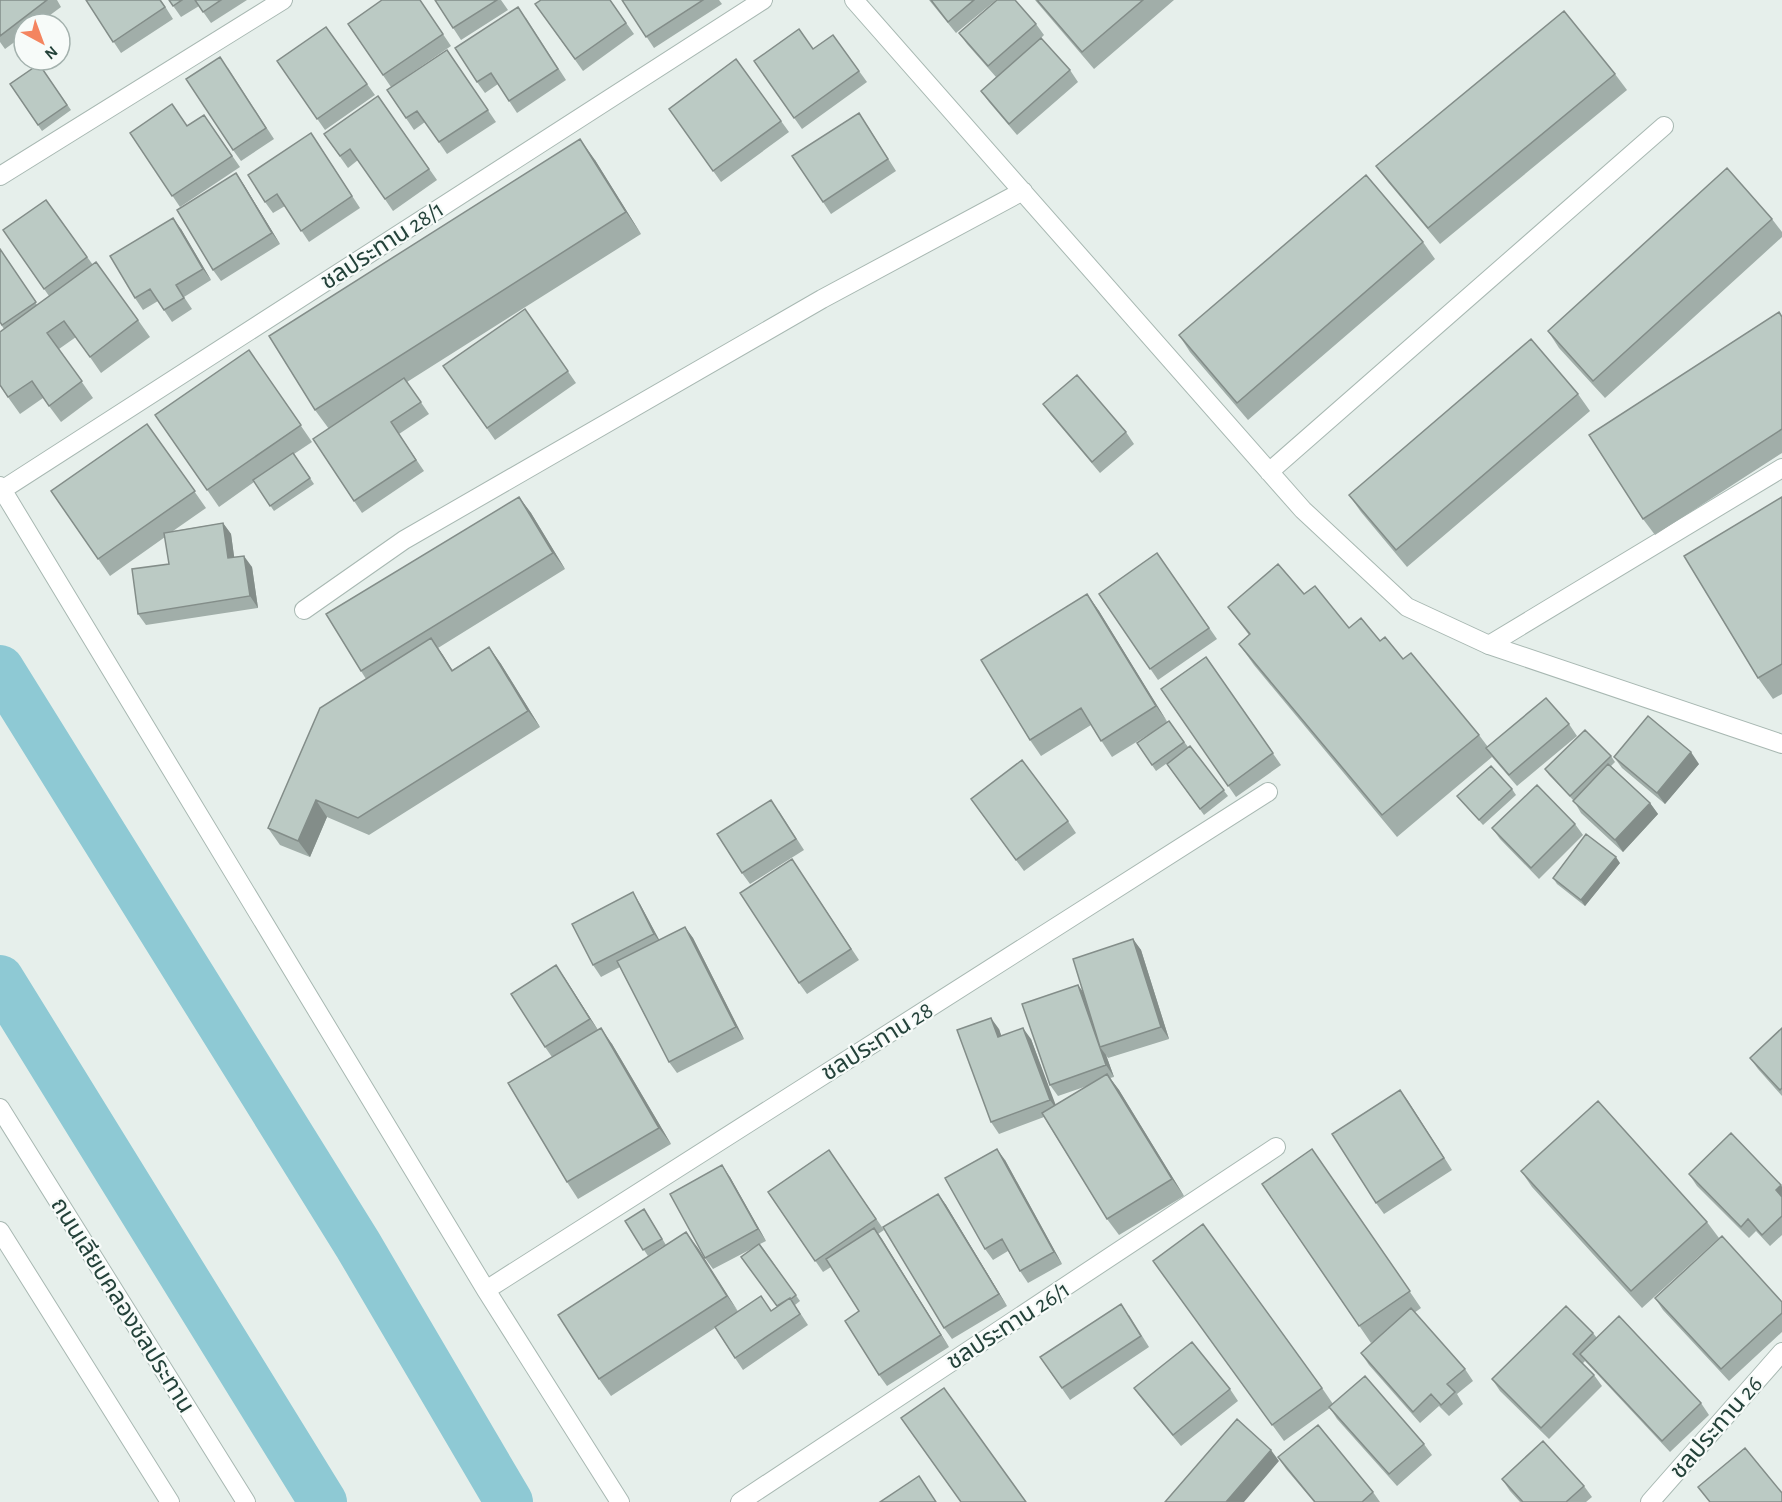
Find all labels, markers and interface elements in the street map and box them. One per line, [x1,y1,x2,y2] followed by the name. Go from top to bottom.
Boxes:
[12,12,72,72] north arrow
[42,43,61,62] text: N
[317,197,449,294] street label: ชลประทาน 28/1
[817,998,938,1086] street label: ชลประทาน 28
[46,1193,199,1417] street label: ถนนเลียบคลองชลประทาน
[943,1277,1074,1374] street label: ชลประทาน 26/1
[1666,1372,1767,1483] street label: ชลประทาน 26

